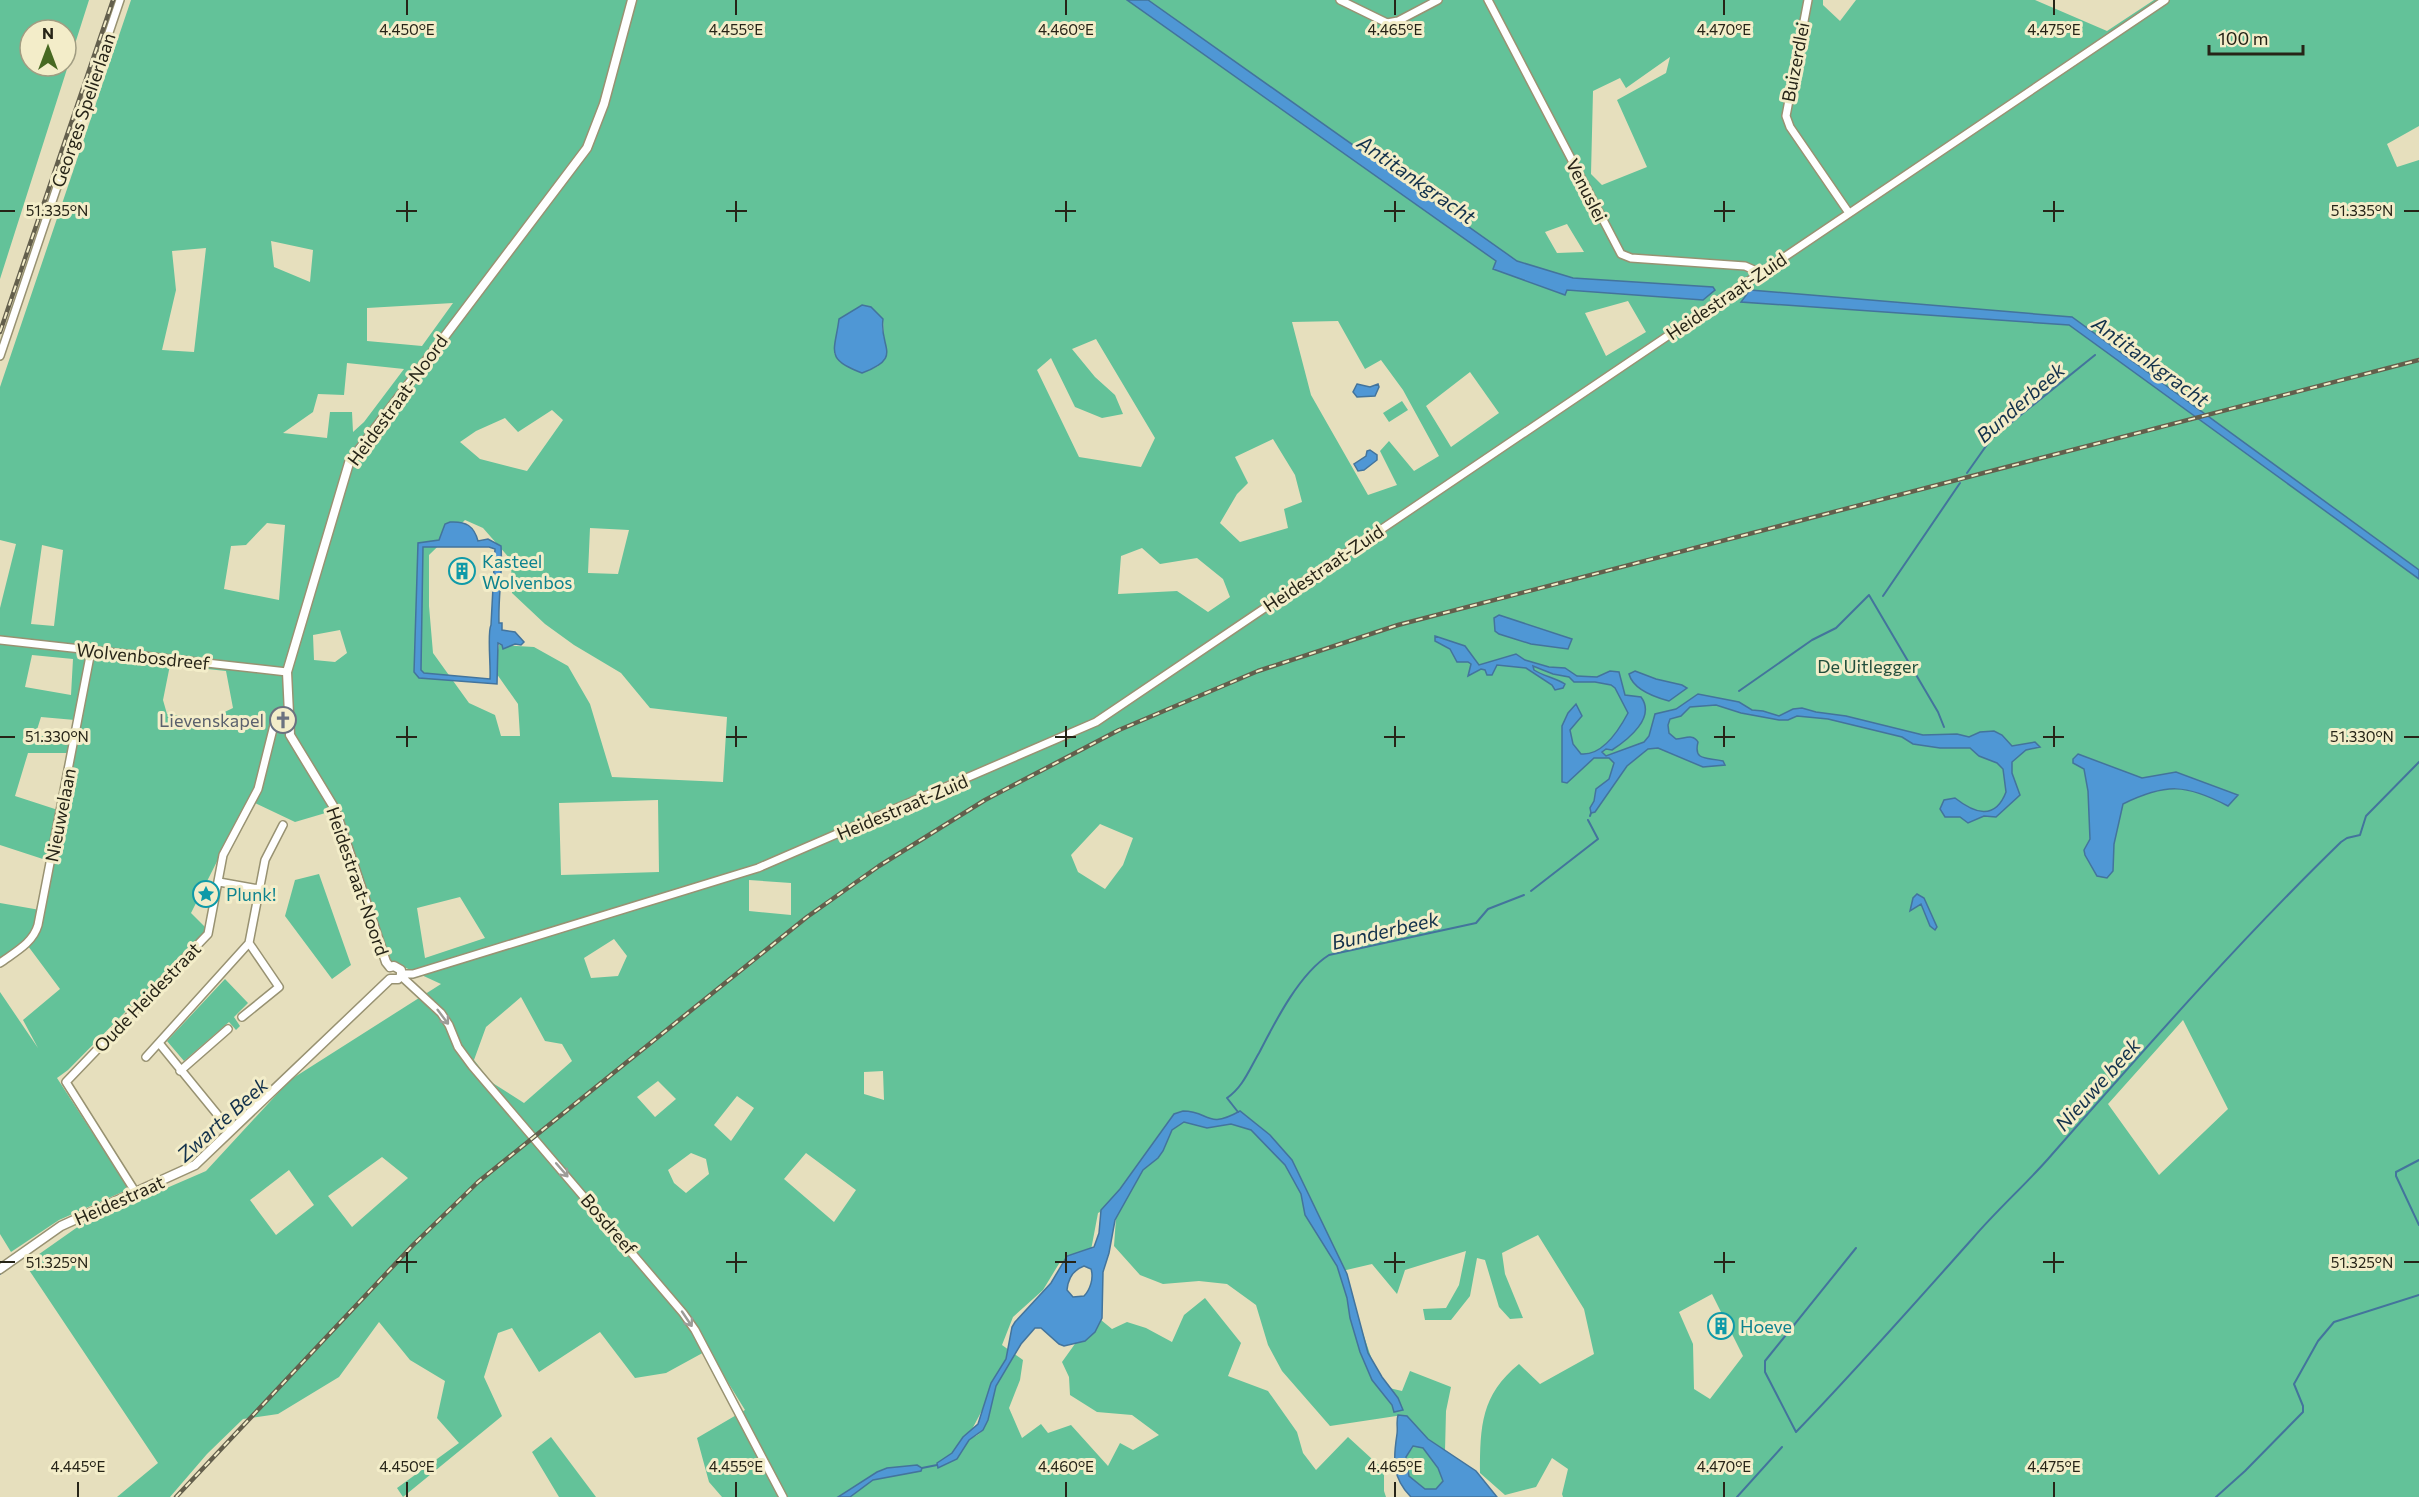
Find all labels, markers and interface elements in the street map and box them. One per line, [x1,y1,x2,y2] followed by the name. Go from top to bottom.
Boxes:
[18,18,78,78] north arrow
[2209,18,2304,56] scale bar
[379,20,435,38] text: 4.450°E
[709,20,763,38] text: 4.455°E
[1038,20,1094,38] text: 4.460°E
[1368,20,1423,38] text: 4.465°E
[1697,20,1751,38] text: 4.470°E
[1777,20,1813,104] street label: Buizerdlei
[2027,20,2081,38] text: 4.475°E
[42,23,54,42] text: N
[2218,27,2268,49] text: 100 m
[46,30,120,190] street label: Georges Spelierlaan
[1353,129,1481,229] water label: Antitankgracht
[1562,155,1612,225] street label: Venuslei
[26,201,88,219] text: 51.335°N
[2331,201,2393,219] text: 51.335°N
[1662,248,1790,344] street label: Heidestraat-Zuid
[2087,310,2215,412] water label: Antitankgracht
[342,330,452,470] street label: Heidestraat-Noord
[1971,356,2070,447] water label: Bunderbeek
[1259,520,1387,616] street label: Heidestraat-Zuid
[482,550,573,593] place label: Kasteel Wolvenbos
[447,556,477,586] building icon: Kasteel Wolvenbos
[75,638,212,674] street label: Wolvenbosdreef
[1817,655,1919,677] park label: De Uitlegger
[268,705,298,735] church icon: Lievenskapel
[159,709,264,731] place label: Lievenskapel
[25,727,89,745] text: 51.330°N
[2330,727,2394,745] text: 51.330°N
[40,766,80,864] street label: Nieuwelaan
[833,769,971,845] street label: Heidestraat-Zuid
[322,804,394,958] street label: Heidestraat-Noord
[191,879,221,909] place icon: Plunk!
[226,883,276,905] place label: Plunk!
[1329,906,1442,954] water label: Bunderbeek
[89,937,205,1057] street label: Oude Heidestraat
[436,1009,449,1025] one-way arrow
[2049,1032,2145,1135] water label: Nieuwe beek
[171,1071,273,1167] water label: Zwarte Beek
[555,1162,569,1177] one-way arrow
[71,1170,167,1230] street label: Heidestraat
[577,1189,642,1260] street label: Bosdreef
[26,1253,88,1271] text: 51.325°N
[2331,1253,2393,1271] text: 51.325°N
[681,1310,693,1327] one-way arrow
[1706,1311,1736,1341] building icon: Hoeve
[1740,1315,1792,1337] place label: Hoeve
[51,1457,105,1475] text: 4.445°E
[379,1457,435,1475] text: 4.450°E
[709,1457,763,1475] text: 4.455°E
[1038,1457,1094,1475] text: 4.460°E
[1368,1457,1423,1475] text: 4.465°E
[1697,1457,1751,1475] text: 4.470°E
[2027,1457,2081,1475] text: 4.475°E

